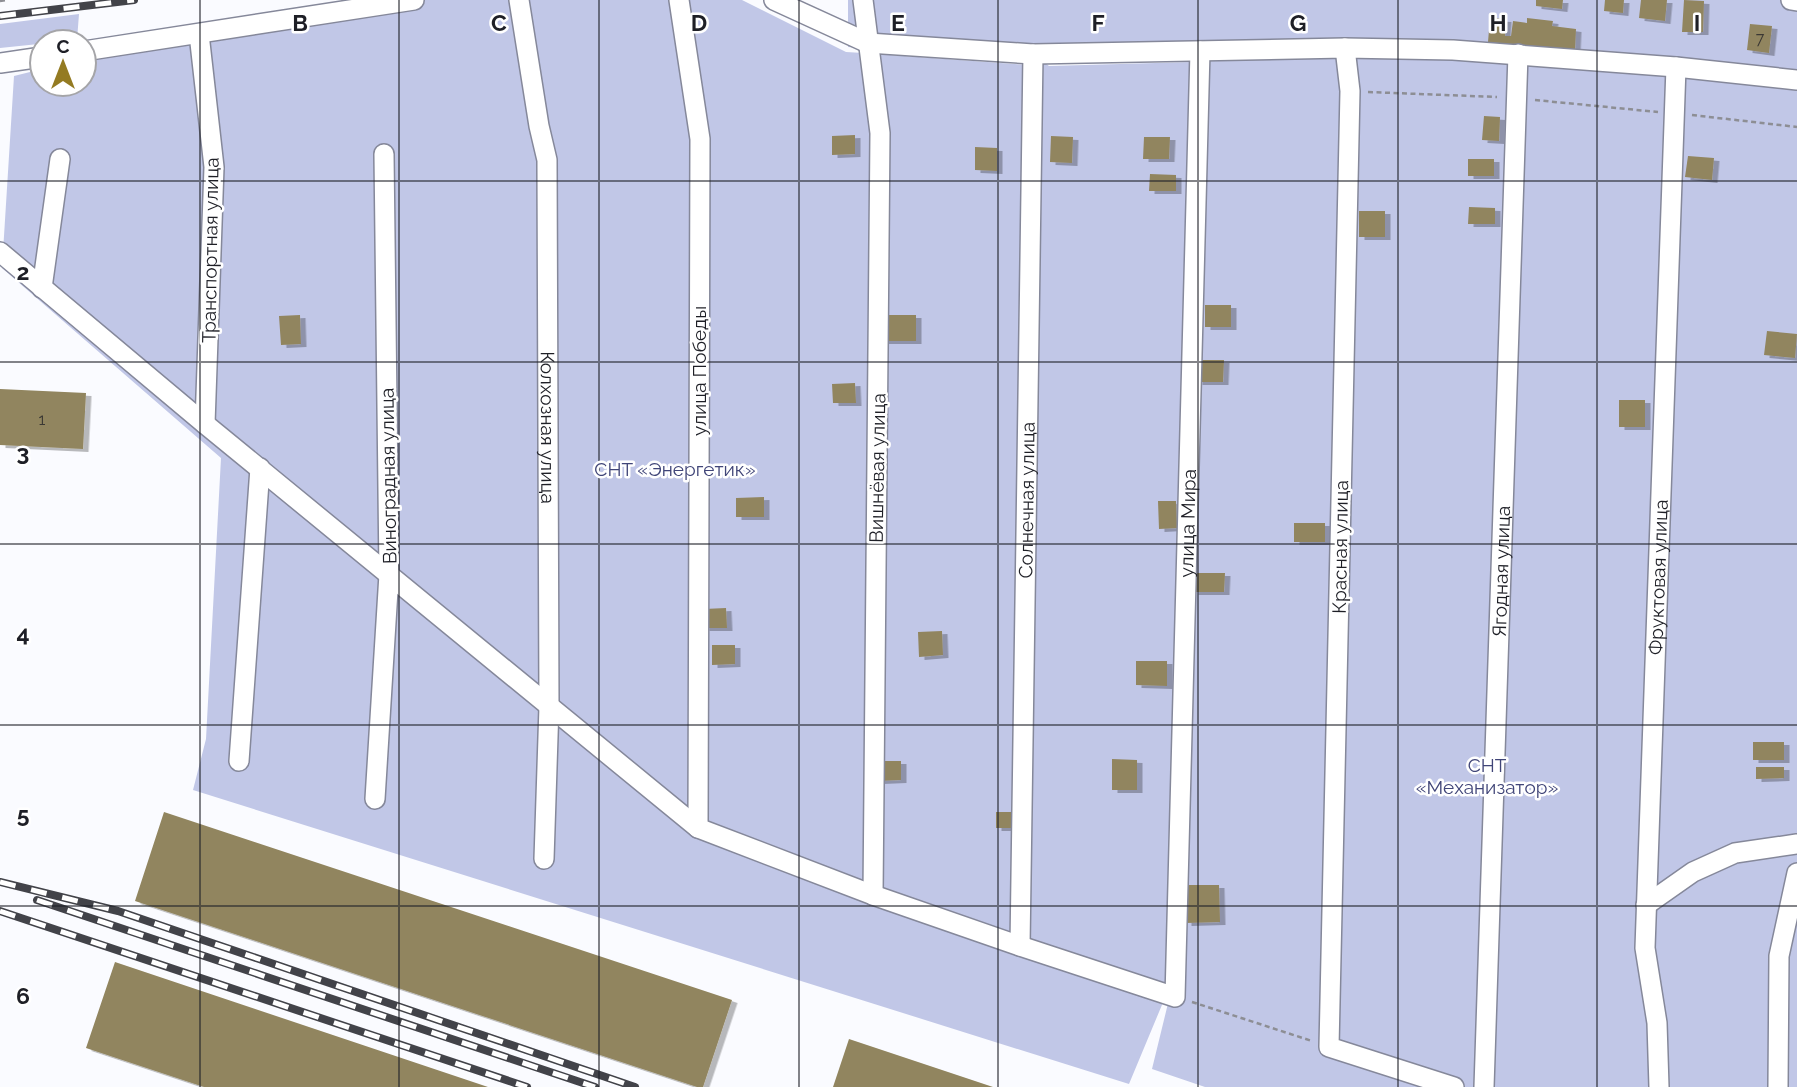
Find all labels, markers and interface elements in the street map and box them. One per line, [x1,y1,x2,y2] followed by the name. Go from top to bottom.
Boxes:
[292,9,308,36] text: B
[491,9,507,36] text: C
[691,9,707,36] text: D
[891,9,905,36] text: E
[1091,9,1105,36] text: F
[1290,9,1306,36] text: G
[1489,9,1507,36] text: H
[1694,9,1700,36] text: I
[28,28,98,98] north arrow
[1756,29,1765,48] house number: 7
[56,35,70,57] text: С
[197,157,223,343] street label: Транспортная улица
[17,258,29,285] text: 2
[688,306,710,436] street label: улица Победы
[537,351,559,504] street label: Колхозная улица
[375,388,401,564] street label: Виноградная улица
[865,393,889,543] street label: Вишнёвая улица
[39,410,46,429] house number: 1
[1014,422,1039,579] street label: Солнечная улица
[17,439,29,466] text: 3
[594,458,756,480] park label: СНТ «Энергетик»
[1175,469,1200,578] street label: улица Мира
[1328,480,1352,614] street label: Красная улица
[1644,499,1672,655] street label: Фруктовая улица
[1488,505,1514,637] street label: Ягодная улица
[16,620,30,647] text: 4
[1416,754,1558,798] park label: СНТ «Механизатор»
[17,801,30,828] text: 5
[16,982,30,1009] text: 6

